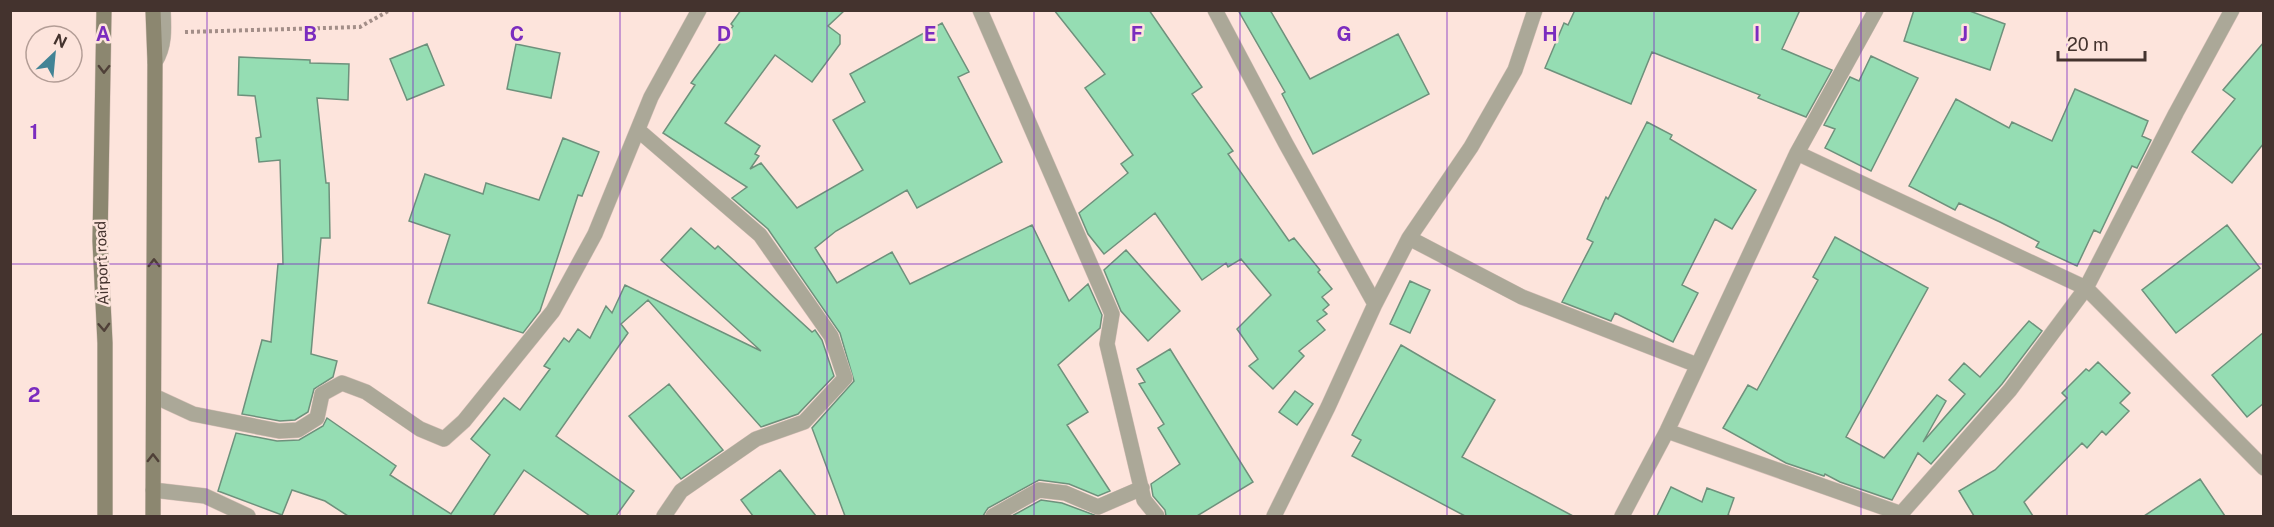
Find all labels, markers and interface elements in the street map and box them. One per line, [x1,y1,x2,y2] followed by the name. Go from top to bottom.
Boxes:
[96,22,110,46] text: A
[303,22,317,46] text: B
[510,22,524,46] text: C
[717,22,731,46] text: D
[924,22,936,46] text: E
[1131,22,1143,46] text: F
[1336,22,1352,46] text: G
[1542,22,1558,46] text: H
[1754,22,1760,46] text: I
[1960,22,1968,46] text: J
[24,24,84,84] north arrow
[2058,24,2145,62] scale bar
[51,30,70,52] text: N
[2067,34,2109,55] text: 20 m
[98,64,110,73] one-way arrow
[30,120,38,144] text: 1
[92,221,111,305] street label: Airport road
[148,259,160,268] one-way arrow
[97,322,110,331] one-way arrow
[28,383,40,407] text: 2
[147,454,159,463] one-way arrow

